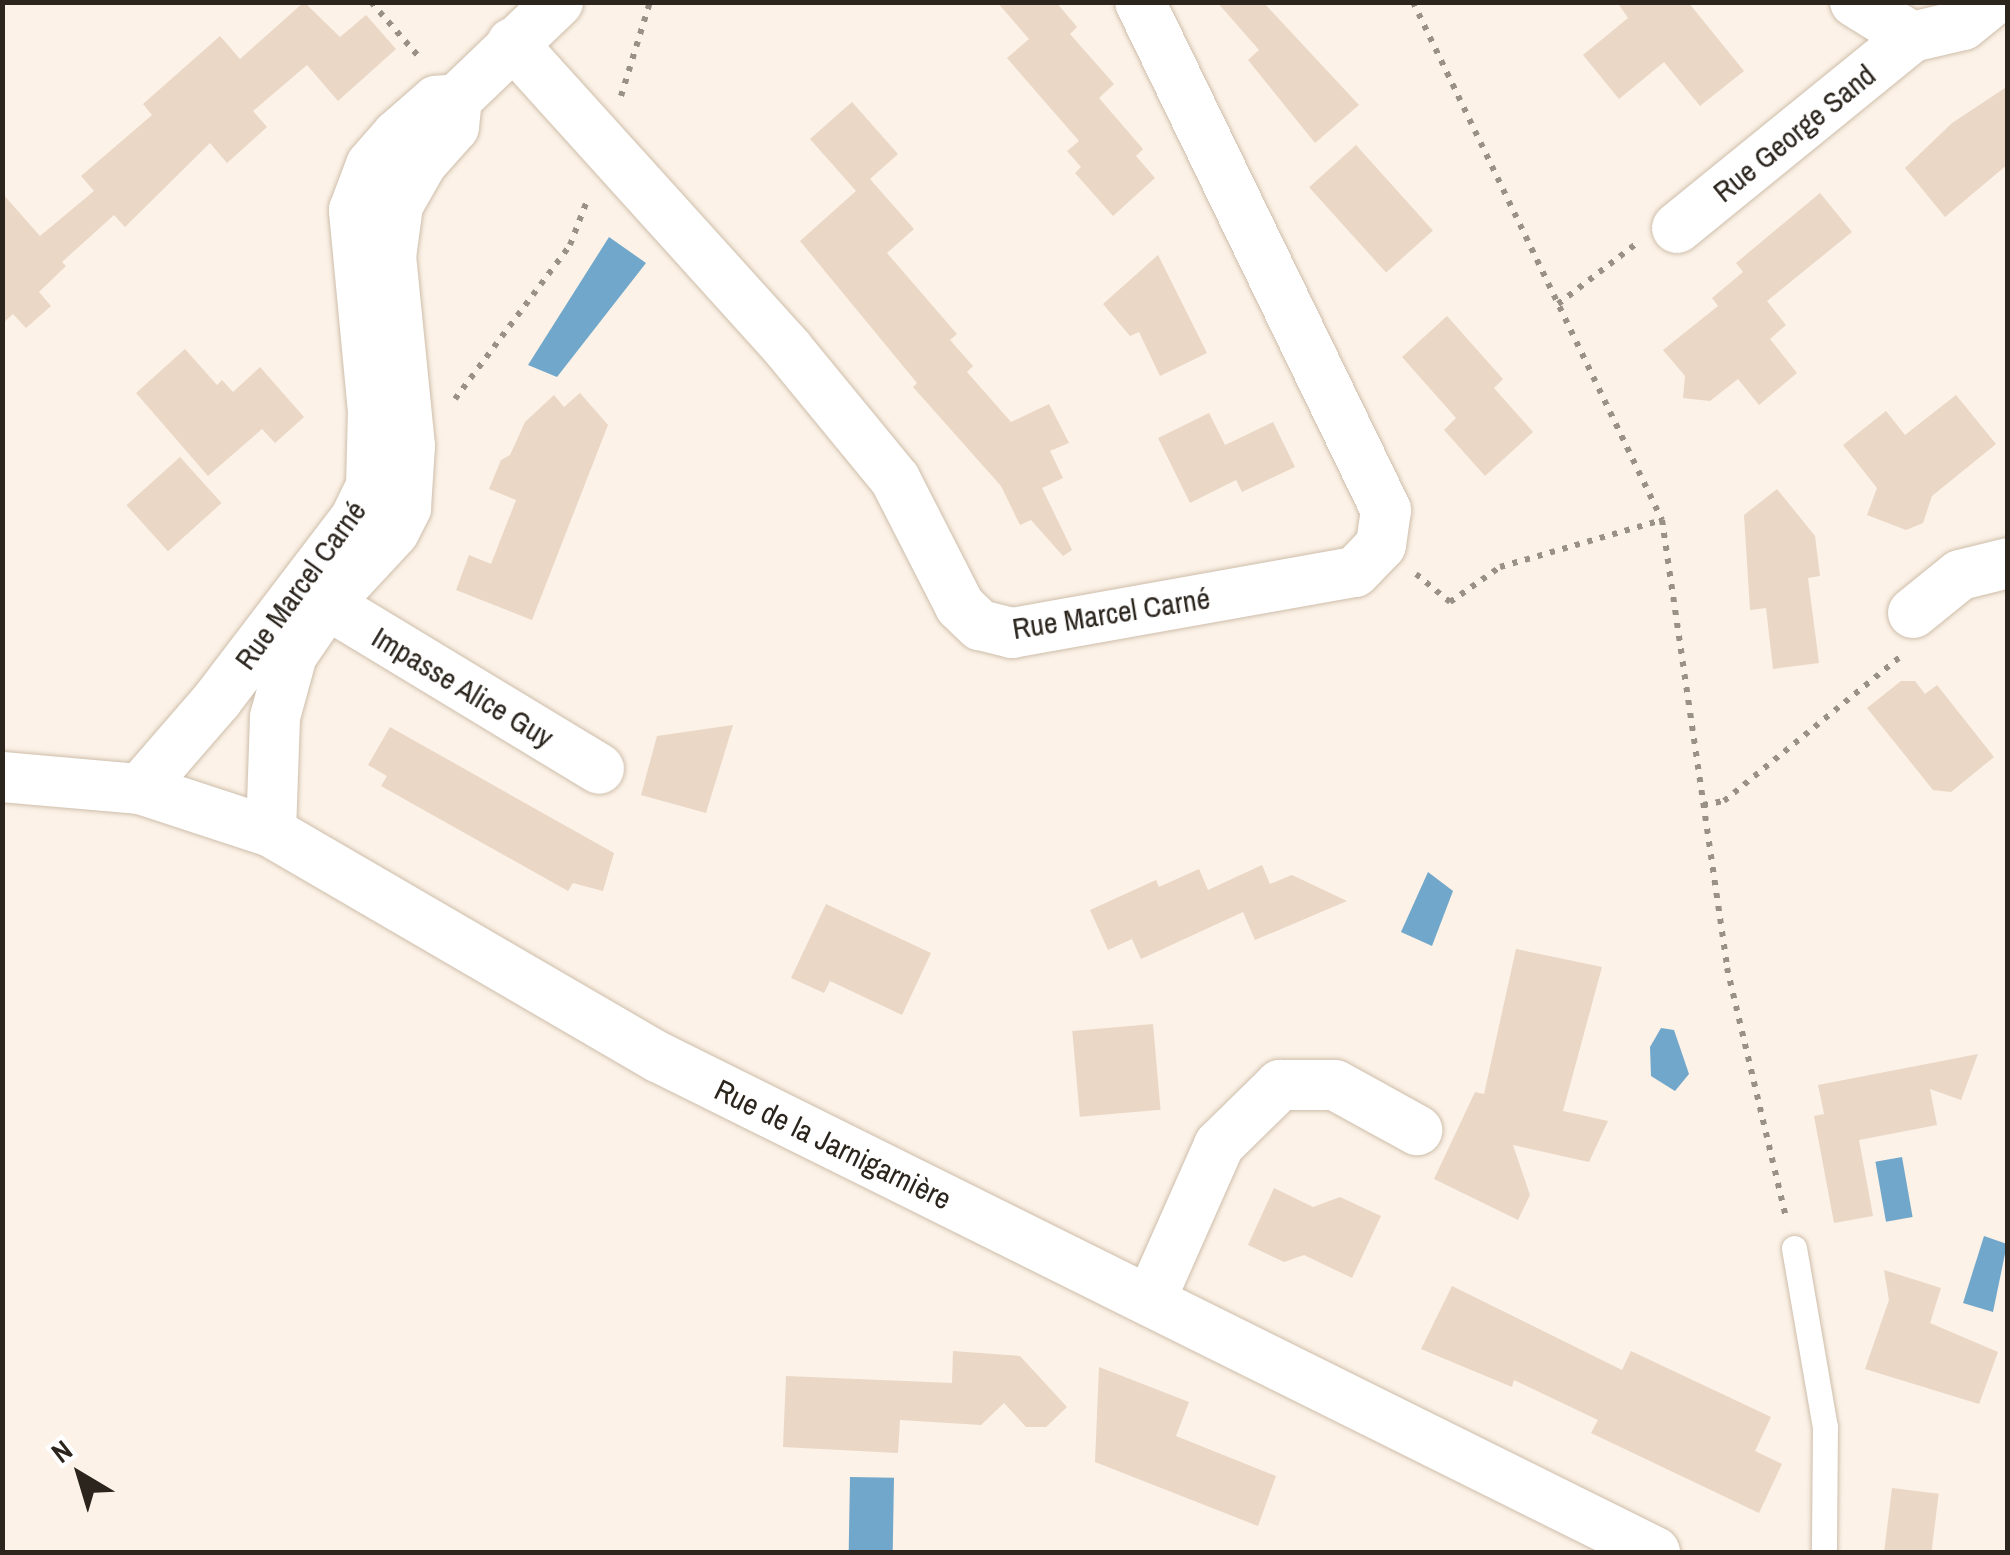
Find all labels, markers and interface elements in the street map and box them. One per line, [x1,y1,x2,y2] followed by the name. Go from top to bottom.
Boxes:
[1706,57,1882,209] street label: Rue George Sand
[227,494,373,676] street label: Rue Marcel Carné
[1010,580,1212,646] street label: Rue Marcel Carné
[365,618,561,756] street label: Impasse Alice Guy
[709,1071,957,1217] street label: Rue de la Jarnigarnière
[30,1425,130,1525] north arrow
[43,1431,80,1471] text: N

